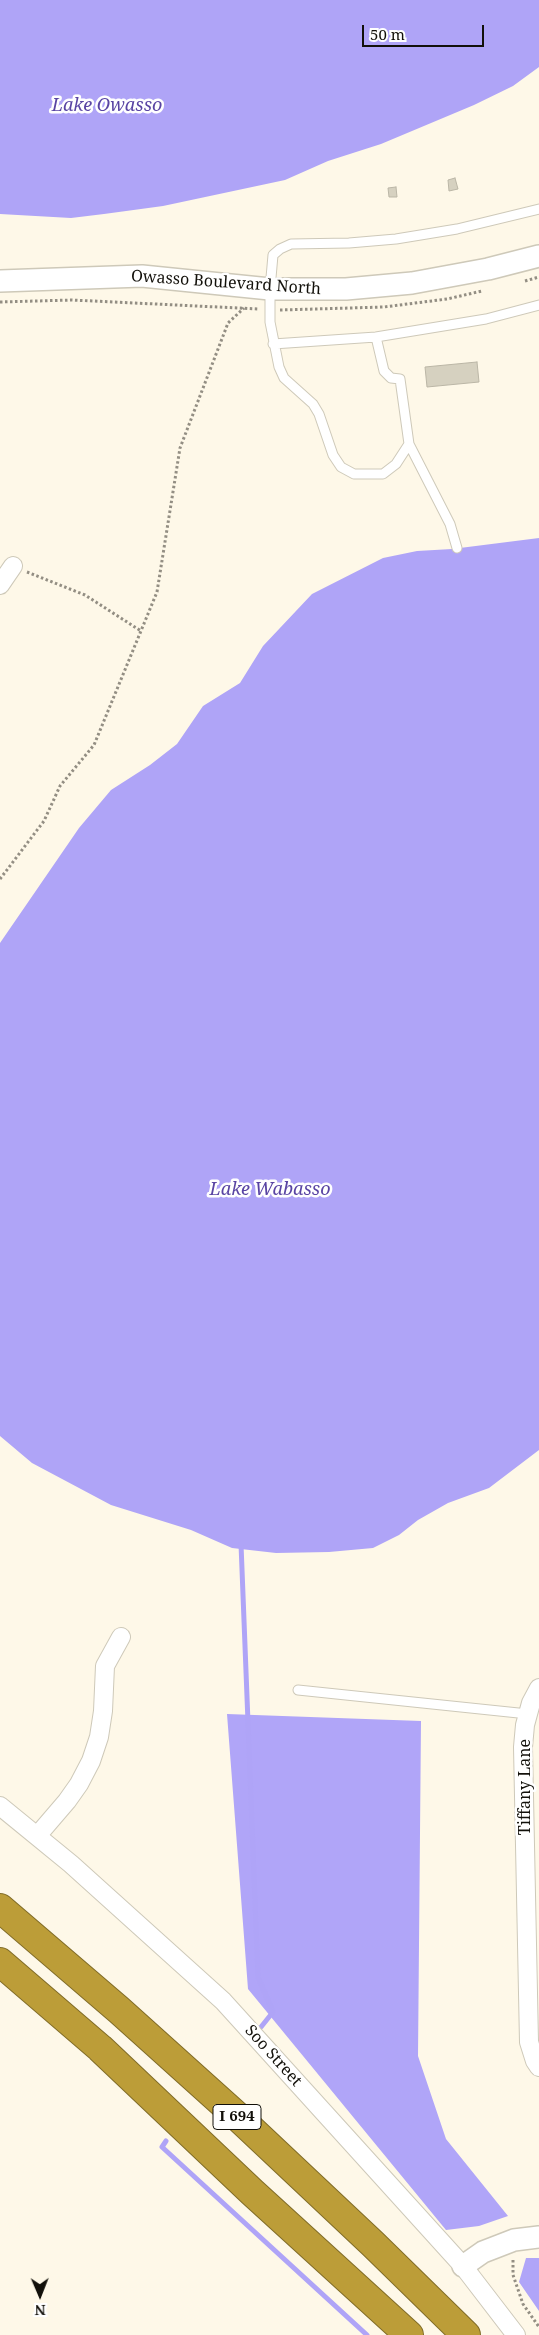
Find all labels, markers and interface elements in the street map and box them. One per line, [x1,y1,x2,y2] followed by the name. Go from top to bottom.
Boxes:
[364,15,486,47] scale bar
[370,24,405,44] text: 50 m
[52,95,162,117] water label: Lake Owasso
[130,267,322,299] street label: Owasso Boulevard North
[210,1179,330,1201] water label: Lake Wabasso
[515,1739,535,1835] street label: Tiffany Lane
[240,2021,306,2091] street label: Soo Street
[213,2104,261,2130] road number: I 694
[15,2270,65,2320] north arrow
[35,2301,46,2320] text: N

